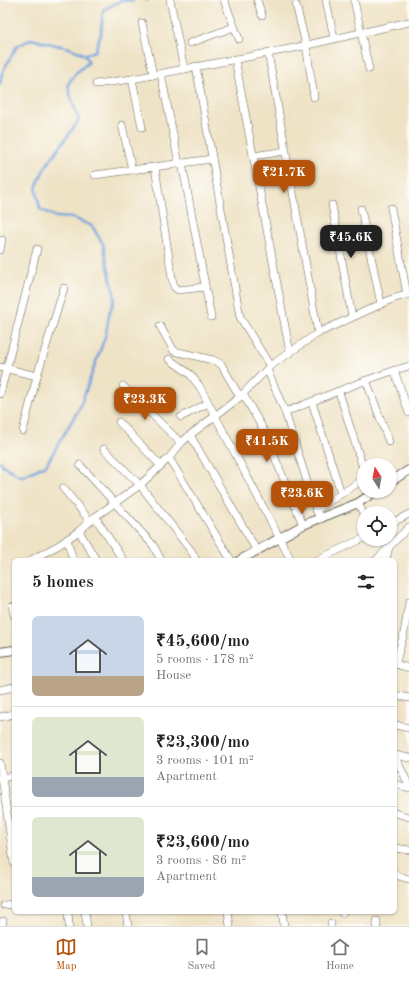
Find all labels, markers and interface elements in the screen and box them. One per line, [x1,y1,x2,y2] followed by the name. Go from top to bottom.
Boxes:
[251,160,317,194] pin: ₹21.7K
[262,166,306,179] text: ₹21.7K
[318,225,384,259] pin: ₹45.6K
[329,231,373,244] text: ₹45.6K
[112,387,178,421] pin: ₹23.3K
[123,393,167,406] text: ₹23.3K
[234,429,300,463] pin: ₹41.5K
[245,435,289,448] text: ₹41.5K
[357,458,397,498] north arrow
[357,458,397,546] map controls
[269,481,335,515] pin: ₹23.6K
[280,487,324,500] text: ₹23.6K
[357,506,397,546] button: locate
[355,571,377,593] icon: filters
[32,574,94,591] text: 5 homes
[64,632,112,680] icon: home
[156,633,250,650] text: ₹45,600/mo
[156,653,254,666] text: 5 rooms · 178 m²
[156,669,191,682] text: House
[64,733,112,781] icon: home
[156,734,250,751] text: ₹23,300/mo
[156,754,254,767] text: 3 rooms · 101 m²
[156,770,217,783] text: Apartment
[64,833,112,881] icon: home
[156,834,250,851] text: ₹23,600/mo
[156,854,246,867] text: 3 rooms · 86 m²
[156,870,217,883] text: Apartment
[55,936,77,974] tab: Map
[188,936,216,974] tab: Saved
[326,936,354,974] tab: Home

